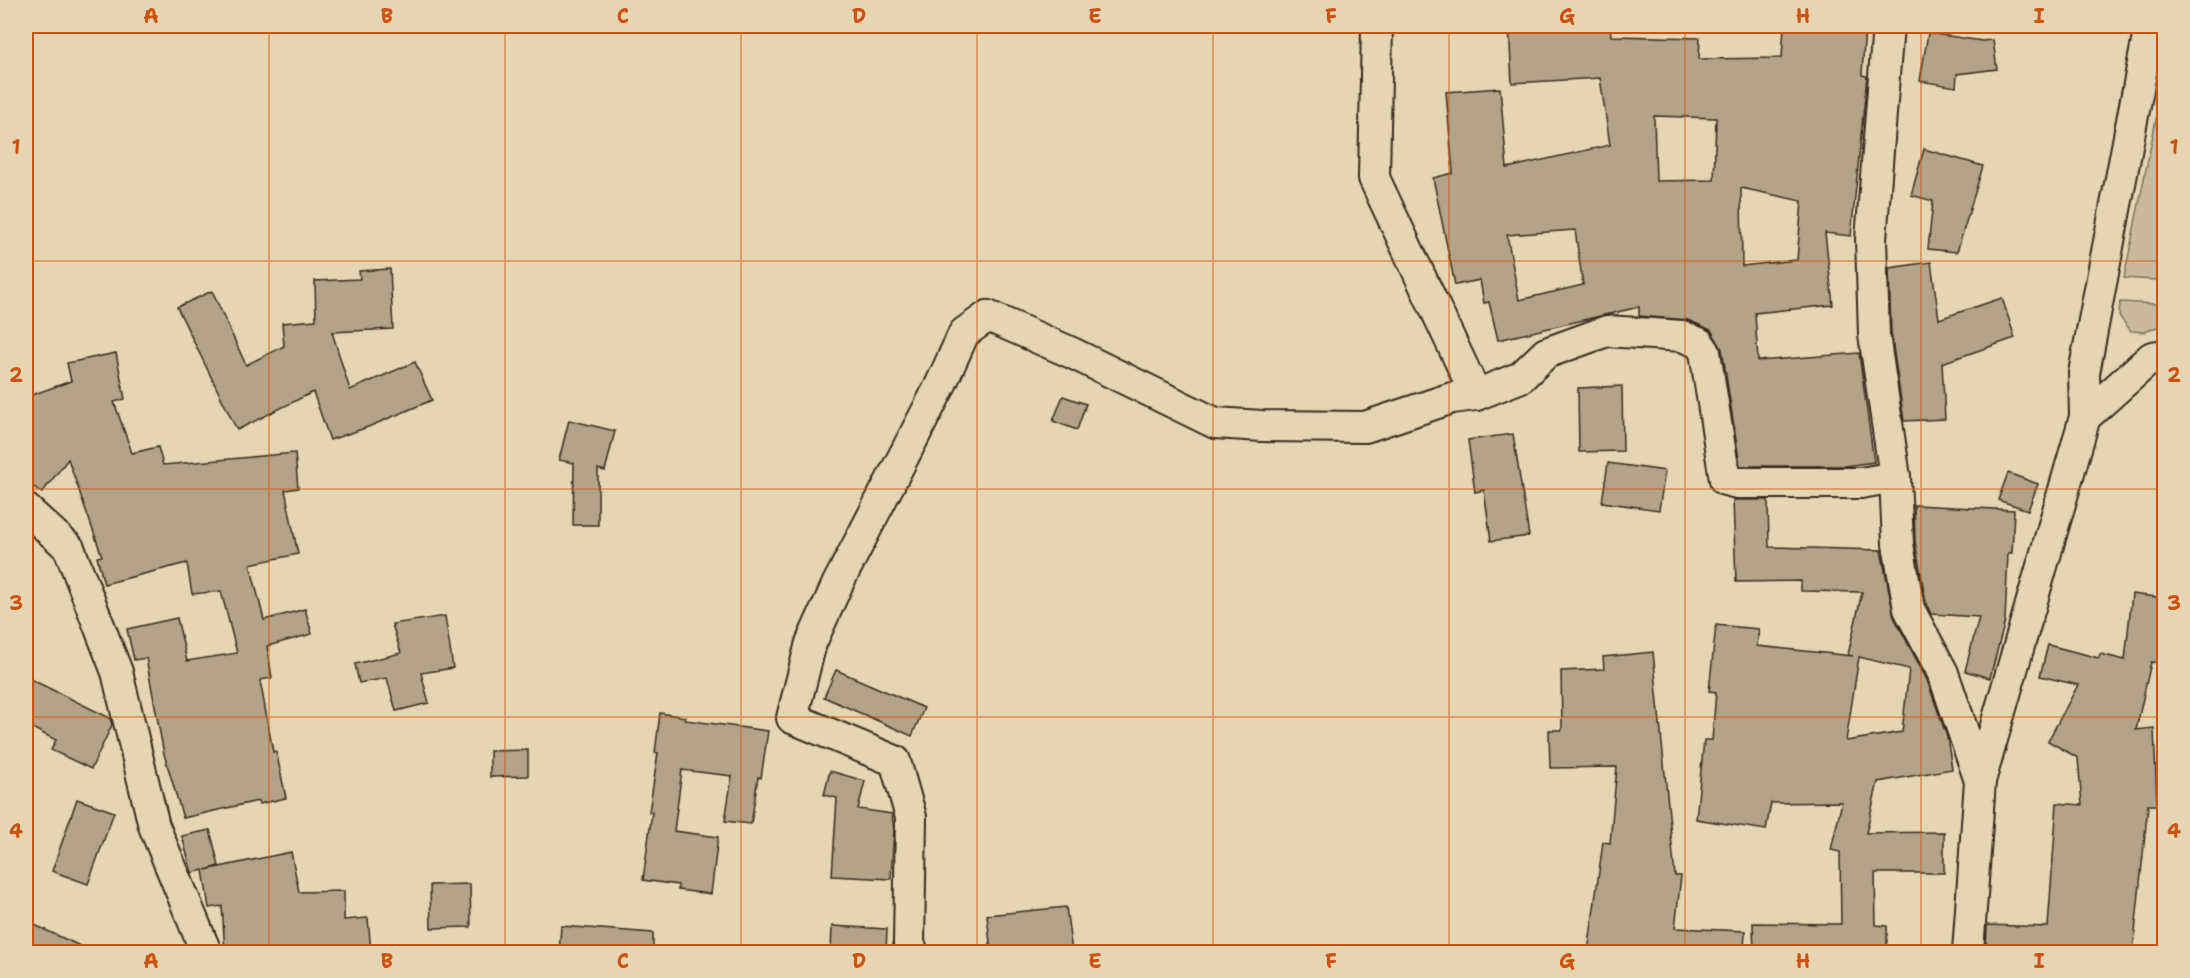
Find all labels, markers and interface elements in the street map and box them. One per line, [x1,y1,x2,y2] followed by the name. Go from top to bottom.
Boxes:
[143,3,159,29] text: A
[381,3,393,29] text: B
[617,3,629,29] text: C
[852,3,866,29] text: D
[1088,3,1102,29] text: E
[1325,3,1337,29] text: F
[1559,3,1575,29] text: G
[1796,3,1810,29] text: H
[2033,3,2045,29] text: I
[11,134,21,160] text: 1
[2169,134,2179,160] text: 1
[9,362,23,388] text: 2
[2167,362,2181,388] text: 2
[9,590,23,616] text: 3
[2167,590,2181,616] text: 3
[9,818,23,844] text: 4
[2167,818,2181,844] text: 4
[143,948,159,974] text: A
[381,948,393,974] text: B
[617,948,629,974] text: C
[852,948,866,974] text: D
[1088,948,1102,974] text: E
[1325,948,1337,974] text: F
[1559,948,1575,974] text: G
[1796,948,1810,974] text: H
[2033,948,2045,974] text: I

